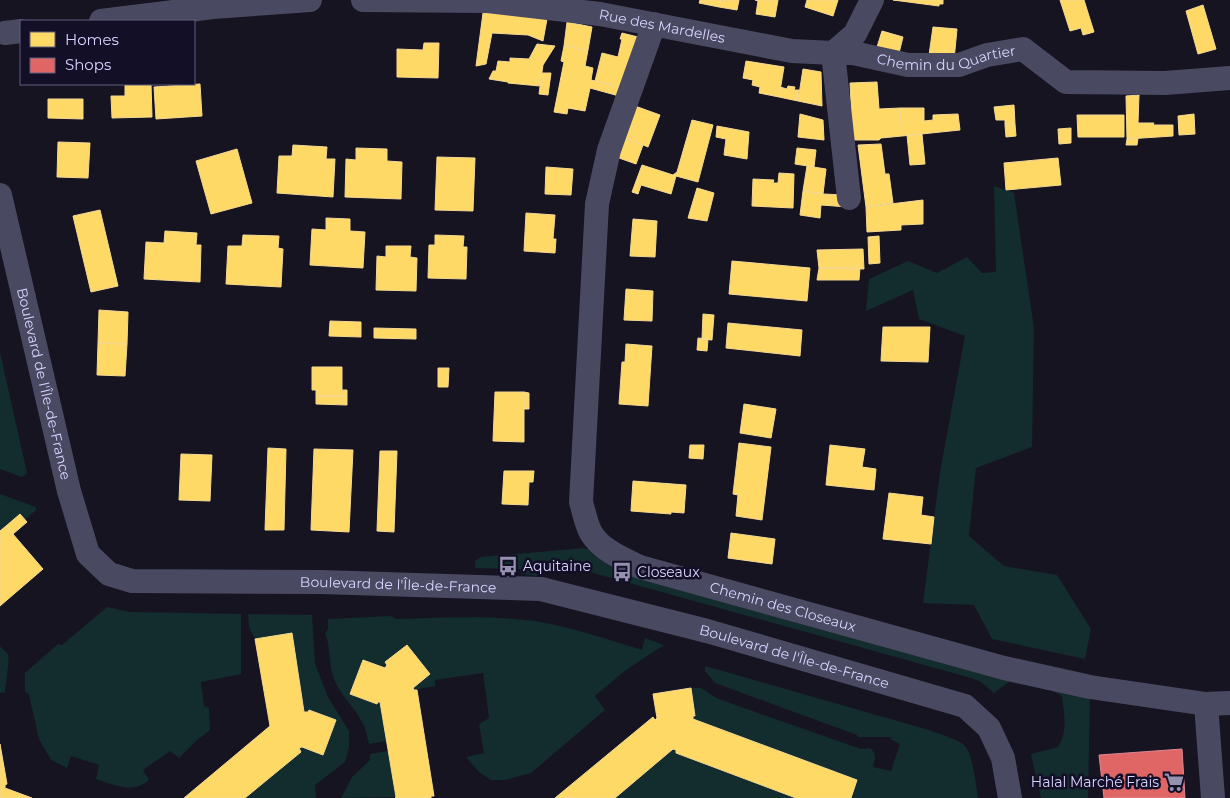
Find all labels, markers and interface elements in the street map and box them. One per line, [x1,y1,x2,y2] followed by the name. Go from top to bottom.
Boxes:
[598,5,727,47] street label: Rue des Mardelles
[20,20,195,85] legend
[65,30,119,49] text: Homes
[875,41,1017,74] street label: Chemin du Quartier
[65,55,111,74] text: Shops
[13,286,75,482] street label: Boulevard de l'Île-de-France
[497,555,519,577] bus stop icon: Aquitaine
[523,557,591,575] place label: Aquitaine
[611,561,633,583] bus stop icon: Closeaux
[637,563,700,581] place label: Closeaux
[300,573,497,597] street label: Boulevard de l'Île-de-France
[708,578,858,636] street label: Chemin des Closeaux
[698,620,891,692] street label: Boulevard de l'Île-de-France
[1163,771,1185,793] supermarket icon: Halal Marché Frais
[1031,773,1159,791] place label: Halal Marché Frais

